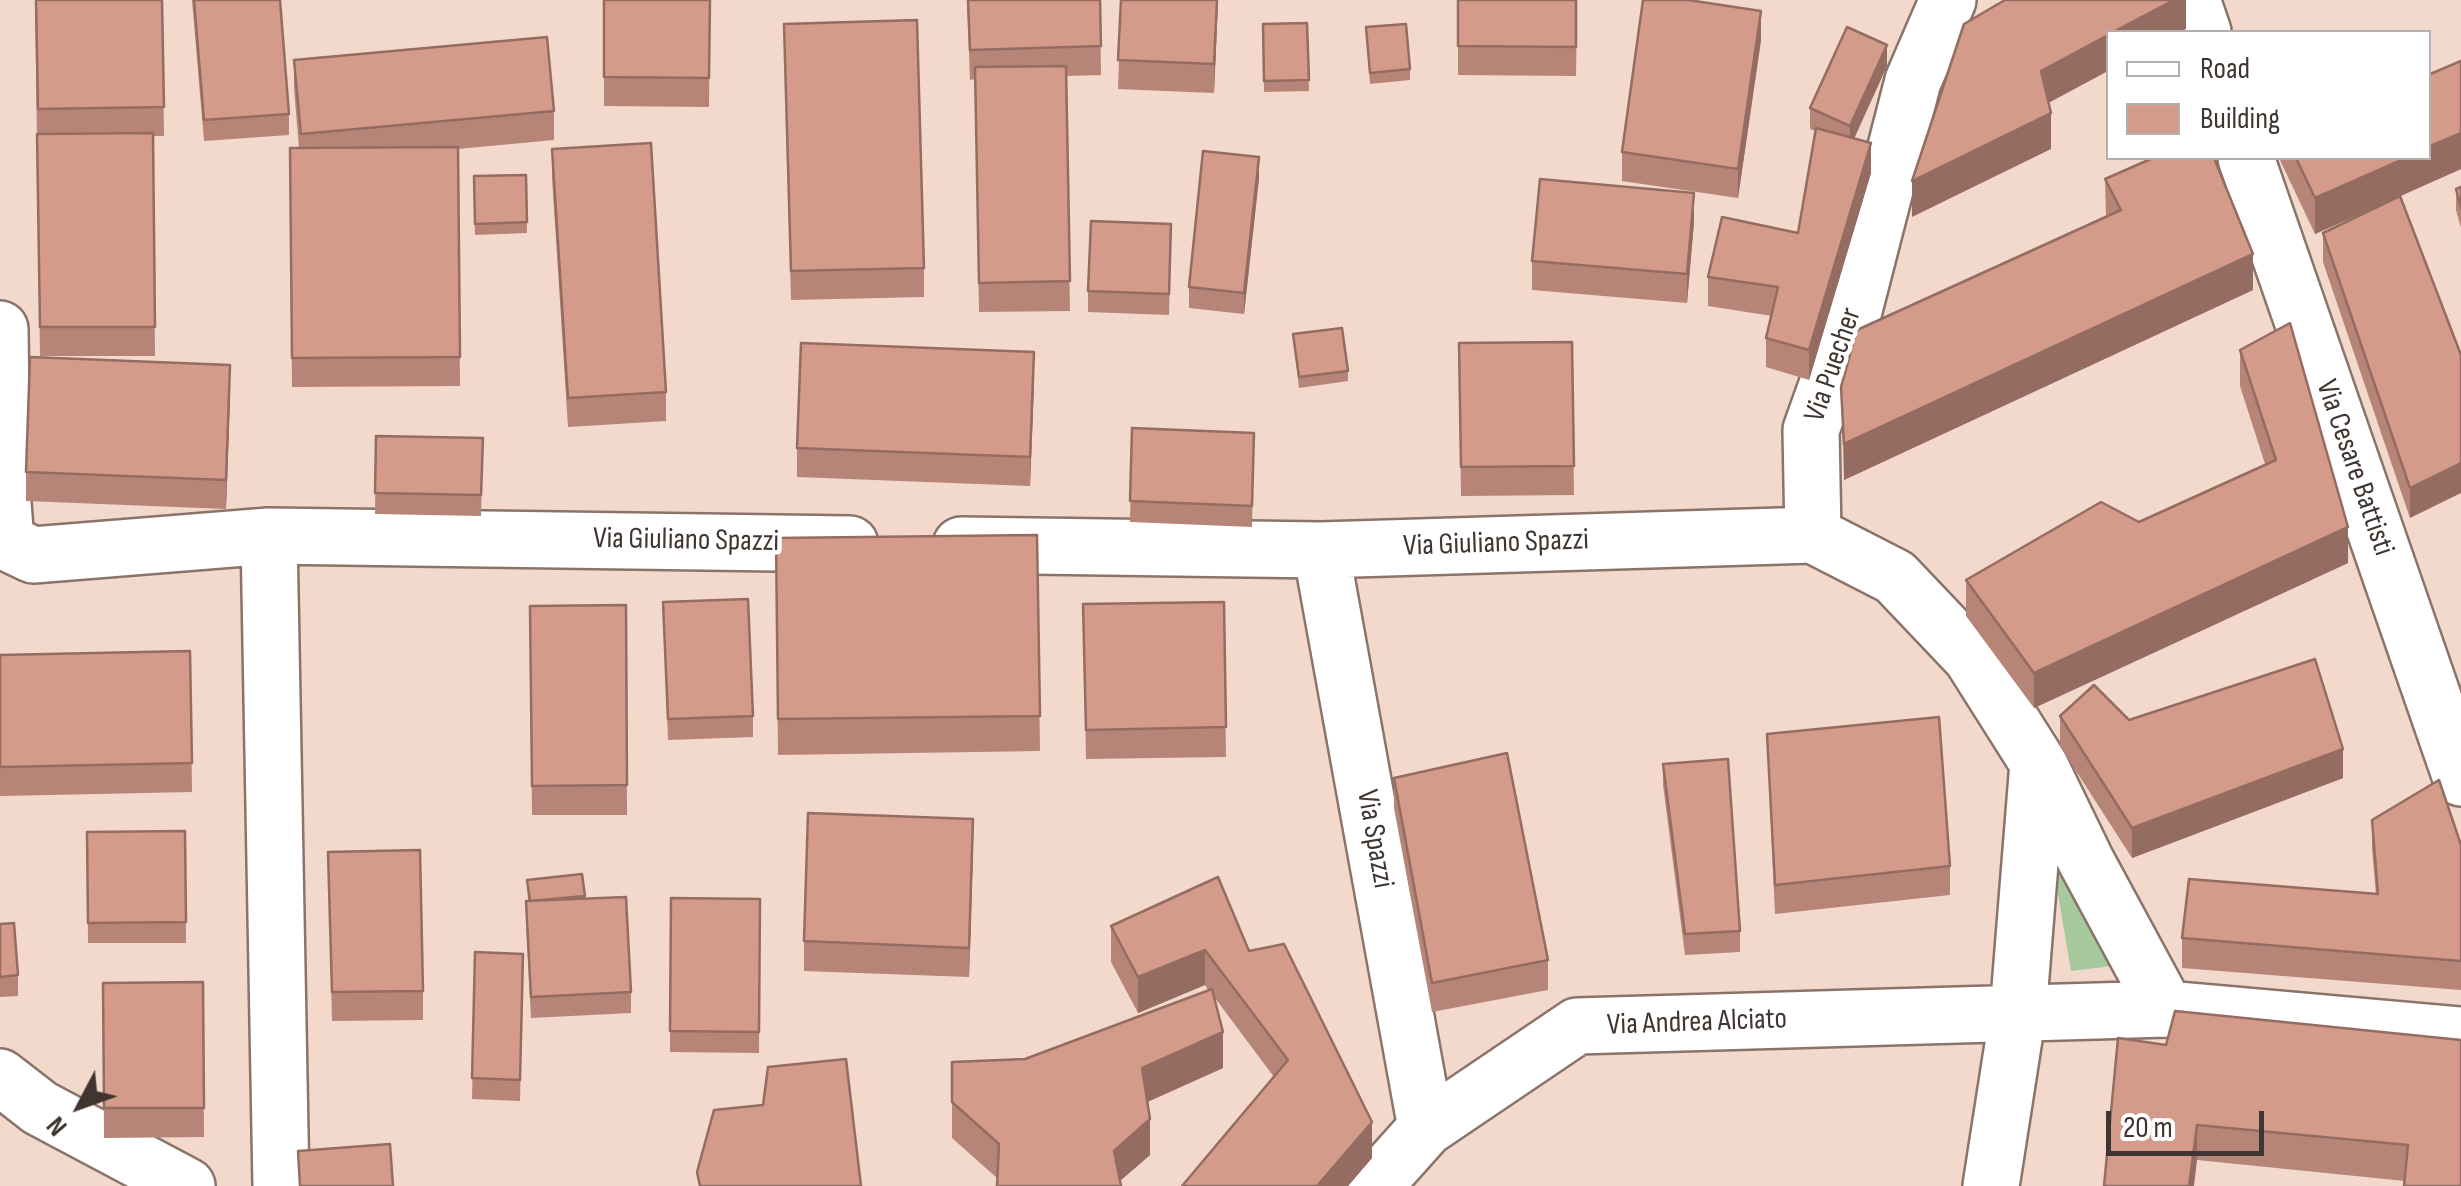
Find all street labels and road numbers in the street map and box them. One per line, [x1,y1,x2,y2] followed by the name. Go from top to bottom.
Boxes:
[1798,303,1870,427] street label: Via Puecher
[2307,376,2401,560] street label: Via Cesare Battisti
[593,521,779,561] street label: Via Giuliano Spazzi
[1403,523,1589,565] street label: Via Giuliano Spazzi
[1348,787,1400,891] street label: Via Spazzi
[1606,1002,1788,1044] street label: Via Andrea Alciato

